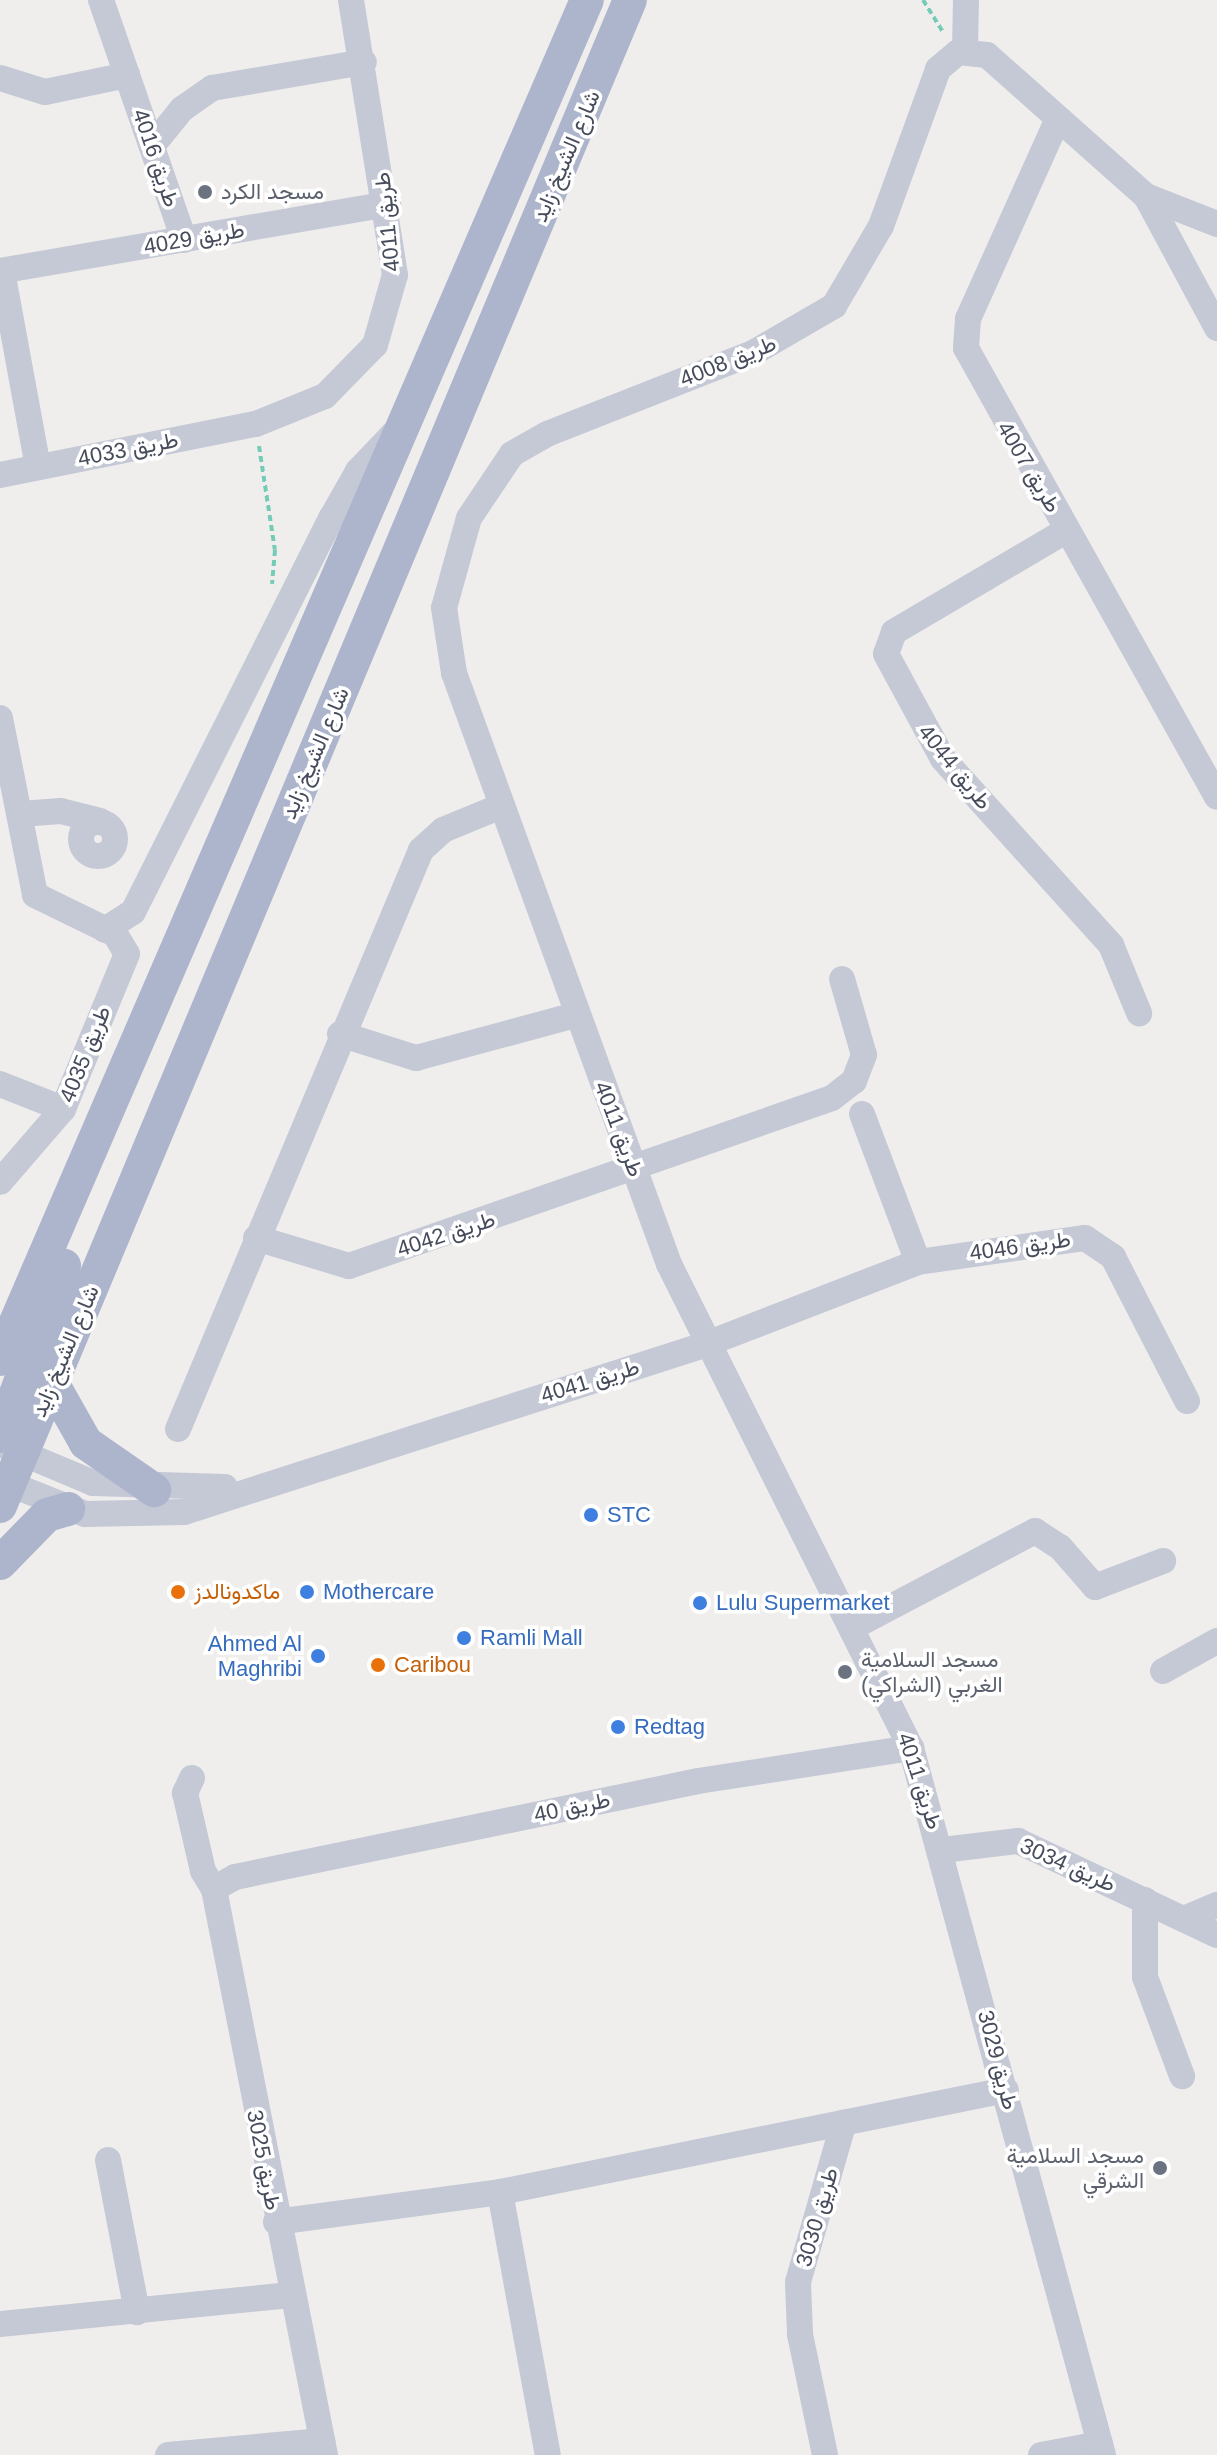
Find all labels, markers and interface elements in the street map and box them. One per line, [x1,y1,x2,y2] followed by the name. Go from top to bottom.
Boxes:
[526,86,606,226] street label: شارع الشيخ زايد
[127,106,185,210] street label: طريق 4016
[369,171,405,273] street label: طريق 4011
[221,179,324,205] place label: مسجد الكرد
[196,183,214,201] marker: مسجد الكرد
[142,216,246,260] street label: طريق 4029
[676,330,780,392] street label: طريق 4008
[991,417,1067,517] street label: طريق 4007
[76,426,180,472] street label: طريق 4033
[275,683,355,823] street label: شارع الشيخ زايد
[913,719,997,815] street label: طريق 4044
[54,1002,116,1106] street label: طريق 4035
[589,1078,649,1180] street label: طريق 4011
[394,1206,498,1262] street label: طريق 4042
[968,1226,1072,1266] street label: طريق 4046
[25,1281,105,1421] street label: شارع الشيخ زايد
[538,1354,642,1408] street label: طريق 4041
[607,1502,651,1528] place label: STC
[582,1506,600,1524] marker: STC
[194,1579,280,1605] place label: ماكدونالدز
[323,1579,434,1605] place label: Mothercare
[169,1583,187,1601] marker: ماكدونالدز
[298,1583,316,1601] marker: Mothercare
[716,1590,890,1616] place label: Lulu Supermarket
[691,1594,709,1612] marker: Lulu Supermarket
[480,1625,583,1651] place label: Ramli Mall
[455,1629,473,1647] marker: Ramli Mall
[207,1630,302,1682] place label: Ahmed Al Maghribi
[861,1646,1003,1698] place label: مسجد السلامية الغربي (الشراكي)
[309,1647,327,1665] marker: Ahmed Al Maghribi
[394,1652,471,1678] place label: Caribou
[369,1656,387,1674] marker: Caribou
[836,1663,854,1681] marker: مسجد السلامية الغربي (الشراكي)
[634,1714,705,1740] place label: Redtag
[609,1718,627,1736] marker: Redtag
[892,1729,948,1833] street label: طريق 4011
[531,1786,613,1828] street label: طريق 40
[1016,1832,1120,1898] street label: طريق 3034
[972,2007,1024,2113] street label: طريق 3029
[241,2108,287,2212] street label: طريق 3025
[1006,2142,1144,2194] place label: مسجد السلامية الشرقي
[1151,2159,1169,2177] marker: مسجد السلامية الشرقي
[790,2164,844,2270] street label: طريق 3030

